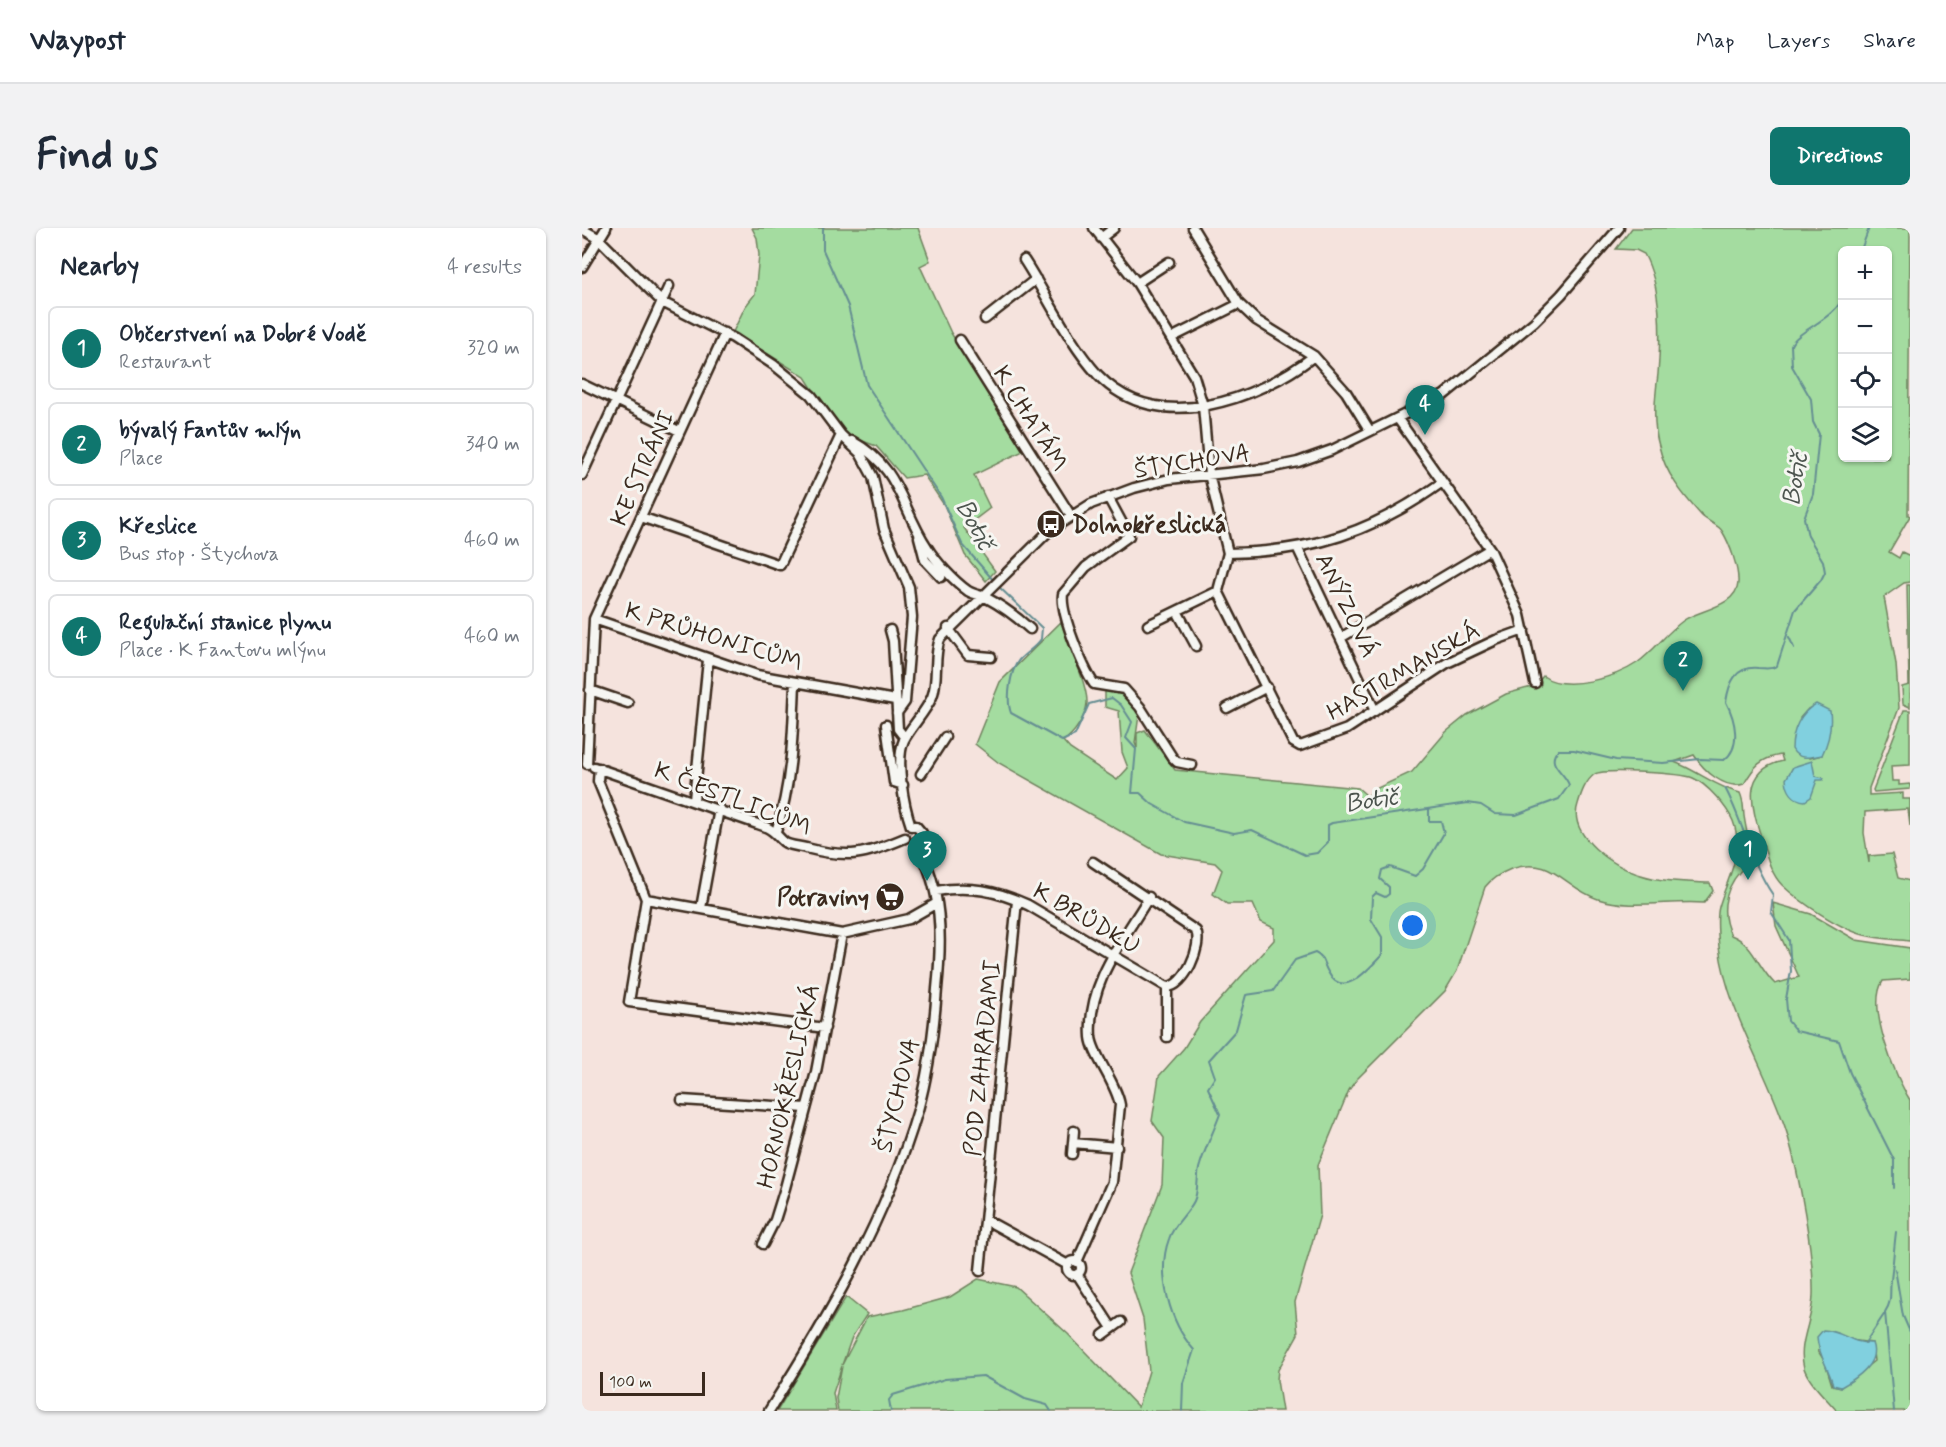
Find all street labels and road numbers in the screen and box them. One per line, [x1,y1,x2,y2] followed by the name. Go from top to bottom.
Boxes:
[985,360,1075,477] street label: K CHATÁM
[603,406,683,531] street label: KE STRÁNI
[1132,438,1252,487] street label: ŠTYCHOVA
[1307,548,1385,663] street label: ANÝZOVÁ
[621,596,806,679] street label: K PRŮHONICŮM
[1321,615,1486,729] street label: HASTRMANSKÁ
[650,755,815,844] street label: K ČESTLICŮM
[1027,876,1145,962] street label: K BRŮDKU
[958,958,1009,1158] street label: POD ZAHRADAMI
[750,981,828,1191] street label: HORNOKŘESLICKÁ
[869,1035,928,1156] street label: ŠTYCHOVA

